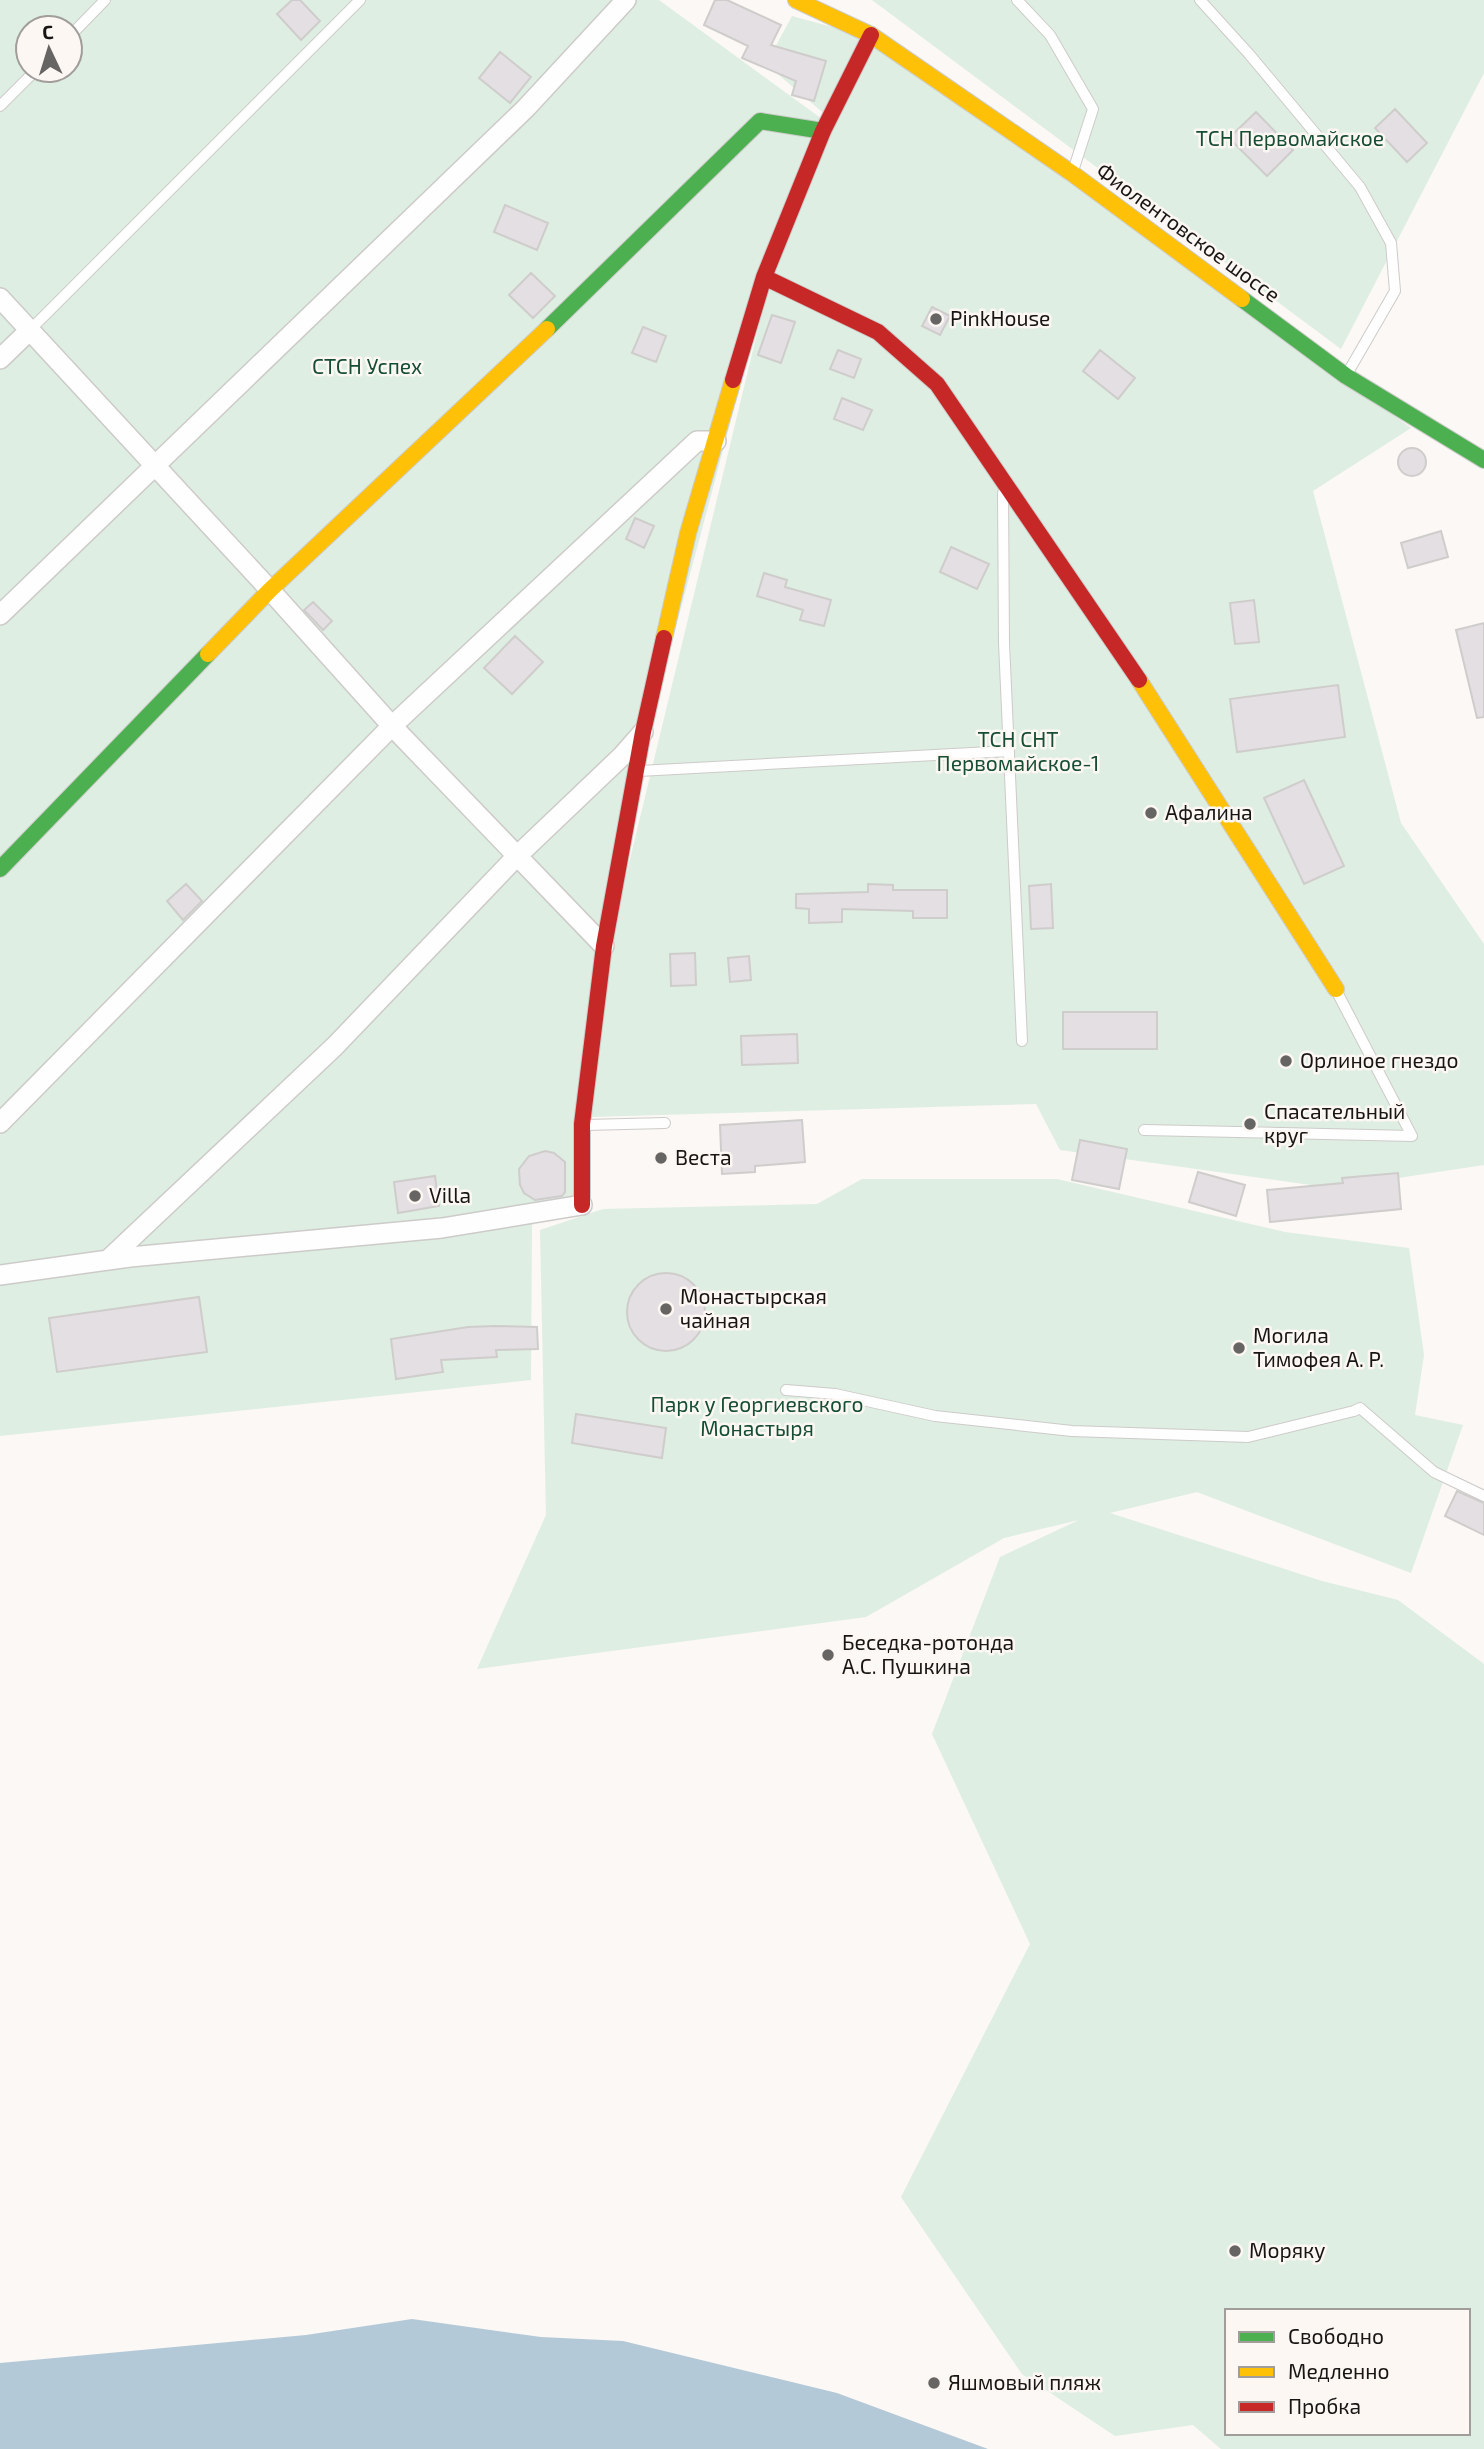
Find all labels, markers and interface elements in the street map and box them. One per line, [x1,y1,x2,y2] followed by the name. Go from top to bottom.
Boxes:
[14,14,84,84] north arrow
[41,20,54,43] text: С
[1196,125,1384,150] park label: ТСН Первомайское
[1092,157,1285,307] street label: Фиолентовское шоссе
[950,305,1050,330] place label: PinkHouse
[928,311,944,327] marker: PinkHouse
[312,353,422,378] park label: СТСН Успех
[937,726,1099,775] park label: ТСН СНТ Первомайское-1
[1165,799,1253,824] place label: Афалина
[1143,805,1159,821] marker: Афалина
[1300,1047,1458,1072] place label: Орлиное гнездо
[1278,1053,1294,1069] marker: Орлиное гнездо
[1264,1098,1405,1148] place label: Спасательный круг
[1242,1116,1258,1132] marker: Спасательный круг
[675,1144,732,1169] place label: Веста
[653,1150,669,1166] marker: Веста
[429,1182,471,1207] place label: Villa
[407,1188,423,1204] marker: Villa
[680,1283,827,1332] place label: Монастырская чайная
[658,1301,674,1317] marker: Монастырская чайная
[1253,1322,1384,1371] place label: Могила Тимофея А. Р.
[1231,1340,1247,1356] marker: Могила Тимофея А. Р.
[651,1391,863,1440] park label: Парк у Георгиевского Монастыря
[842,1629,1014,1679] place label: Беседка-ротонда А.С. Пушкина
[820,1647,836,1663] marker: Беседка-ротонда А.С. Пушкина
[1249,2237,1325,2263] place label: Моряку
[1227,2243,1243,2259] marker: Моряку
[1225,2309,1470,2435] legend
[1288,2323,1384,2348] text: Свободно
[1288,2358,1390,2383] text: Медленно
[948,2369,1101,2394] place label: Яшмовый пляж
[926,2375,942,2391] marker: Яшмовый пляж
[1288,2393,1361,2418] text: Пробка

